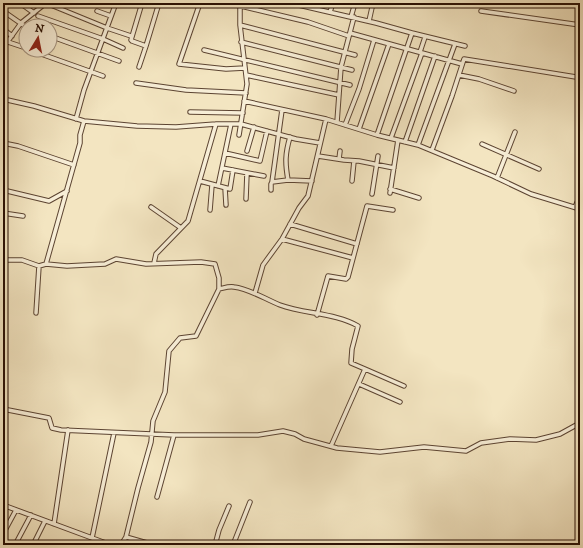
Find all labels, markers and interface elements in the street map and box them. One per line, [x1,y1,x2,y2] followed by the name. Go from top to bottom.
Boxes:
[18,18,58,58] north arrow
[34,21,45,37] text: N

